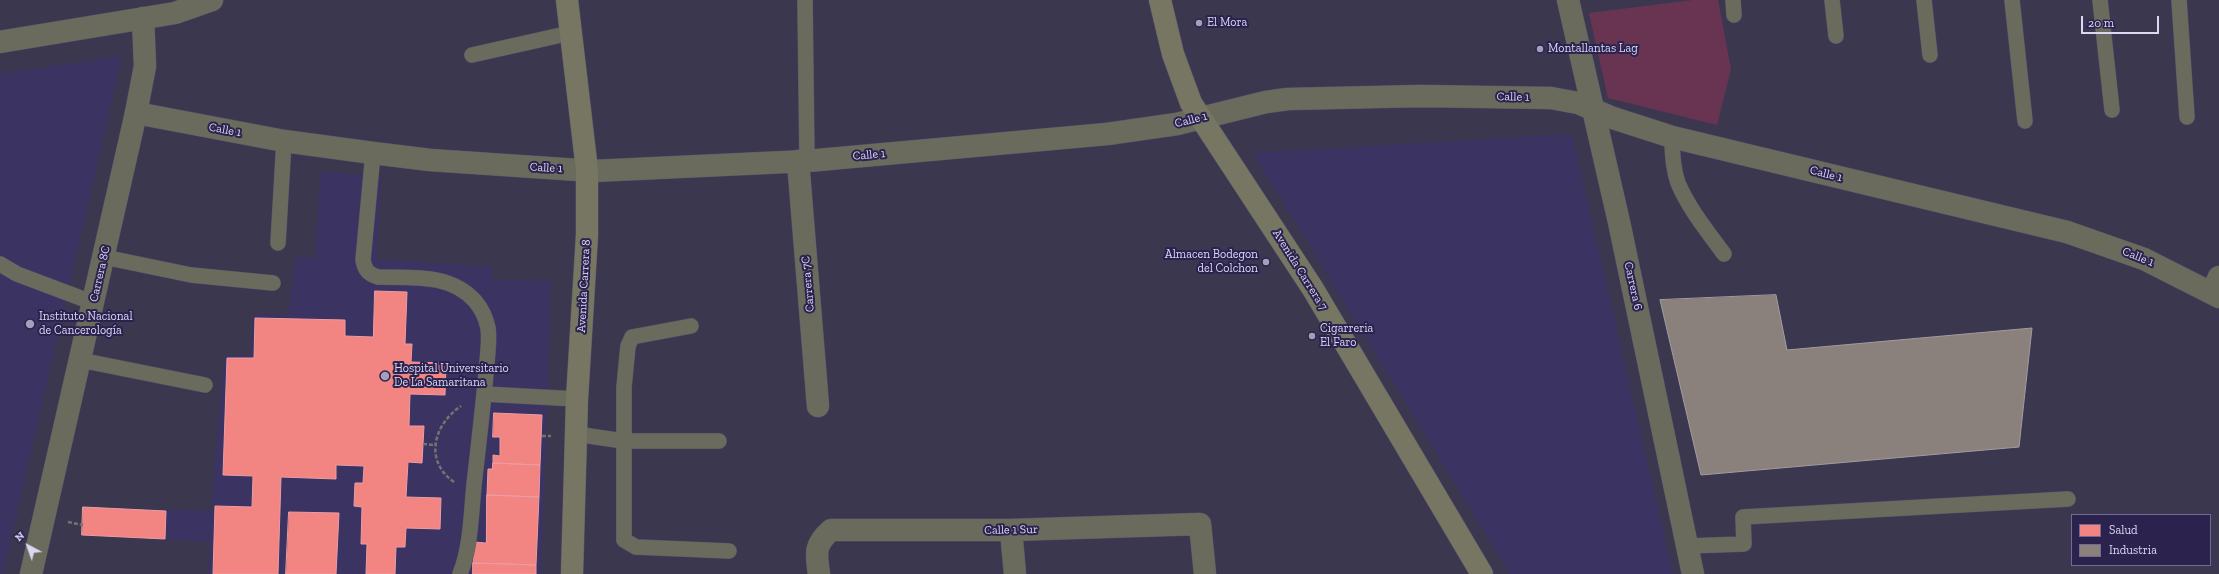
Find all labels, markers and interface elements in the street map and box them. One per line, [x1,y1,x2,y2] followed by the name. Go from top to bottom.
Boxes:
[2083,8,2161,34] scale bar
[1207,16,1247,30] place label: El Mora
[2088,16,2114,30] text: 20 m
[1194,18,1204,28] marker: El Mora
[1548,42,1638,56] place label: Montallantas Lag
[1535,44,1545,54] marker: Montallantas Lag
[1496,90,1530,104] street label: Calle 1
[1173,109,1209,131] street label: Calle 1
[208,120,242,140] street label: Calle 1
[852,146,886,164] street label: Calle 1
[529,160,563,176] street label: Calle 1
[1808,163,1844,185] street label: Calle 1
[1269,227,1331,313] street label: Avenida Carrera 7
[574,239,594,333] street label: Avenida Carrera 8
[2120,244,2156,270] street label: Calle 1
[87,245,113,303] street label: Carrera 8C
[1165,248,1258,276] place label: Almacen Bodegon del Colchon
[798,255,818,313] street label: Carrera 7C
[1261,257,1271,267] marker: Almacen Bodegon del Colchon
[1621,260,1645,312] street label: Carrera 6
[39,310,133,338] place label: Instituto Nacional de Cancerología
[24,318,36,330] marker: Instituto Nacional de Cancerología
[1320,322,1373,350] place label: Cigarreria El Faro
[1307,331,1317,341] marker: Cigarreria El Faro
[394,362,509,390] place label: Hospital Universitario De La Samaritana
[379,370,391,382] marker: Hospital Universitario De La Samaritana
[2071,514,2211,566] legend
[984,522,1038,538] street label: Calle 1 Sur
[2109,523,2138,537] text: Salud
[8,526,48,566] north arrow
[12,529,27,544] text: N
[2109,543,2157,557] text: Industria

